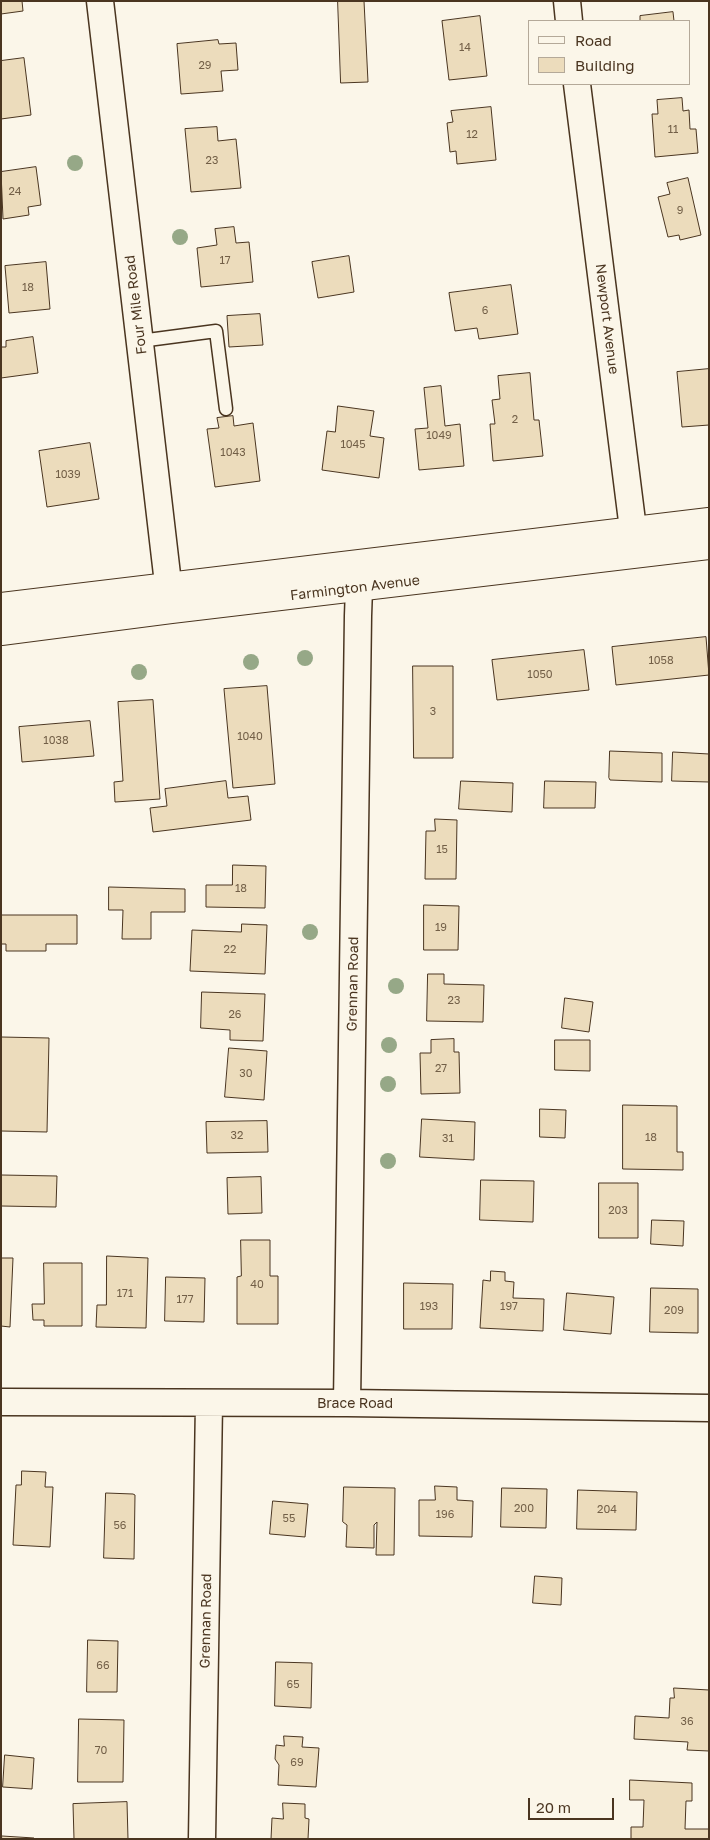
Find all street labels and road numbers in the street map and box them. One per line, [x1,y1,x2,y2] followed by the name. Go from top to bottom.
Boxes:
[122,254,150,356] street label: Four Mile Road
[592,263,622,375] street label: Newport Avenue
[289,572,421,604] street label: Farmington Avenue
[344,936,362,1032] street label: Grennan Road
[317,1396,393,1412] street label: Brace Road
[197,1573,215,1669] street label: Grennan Road

